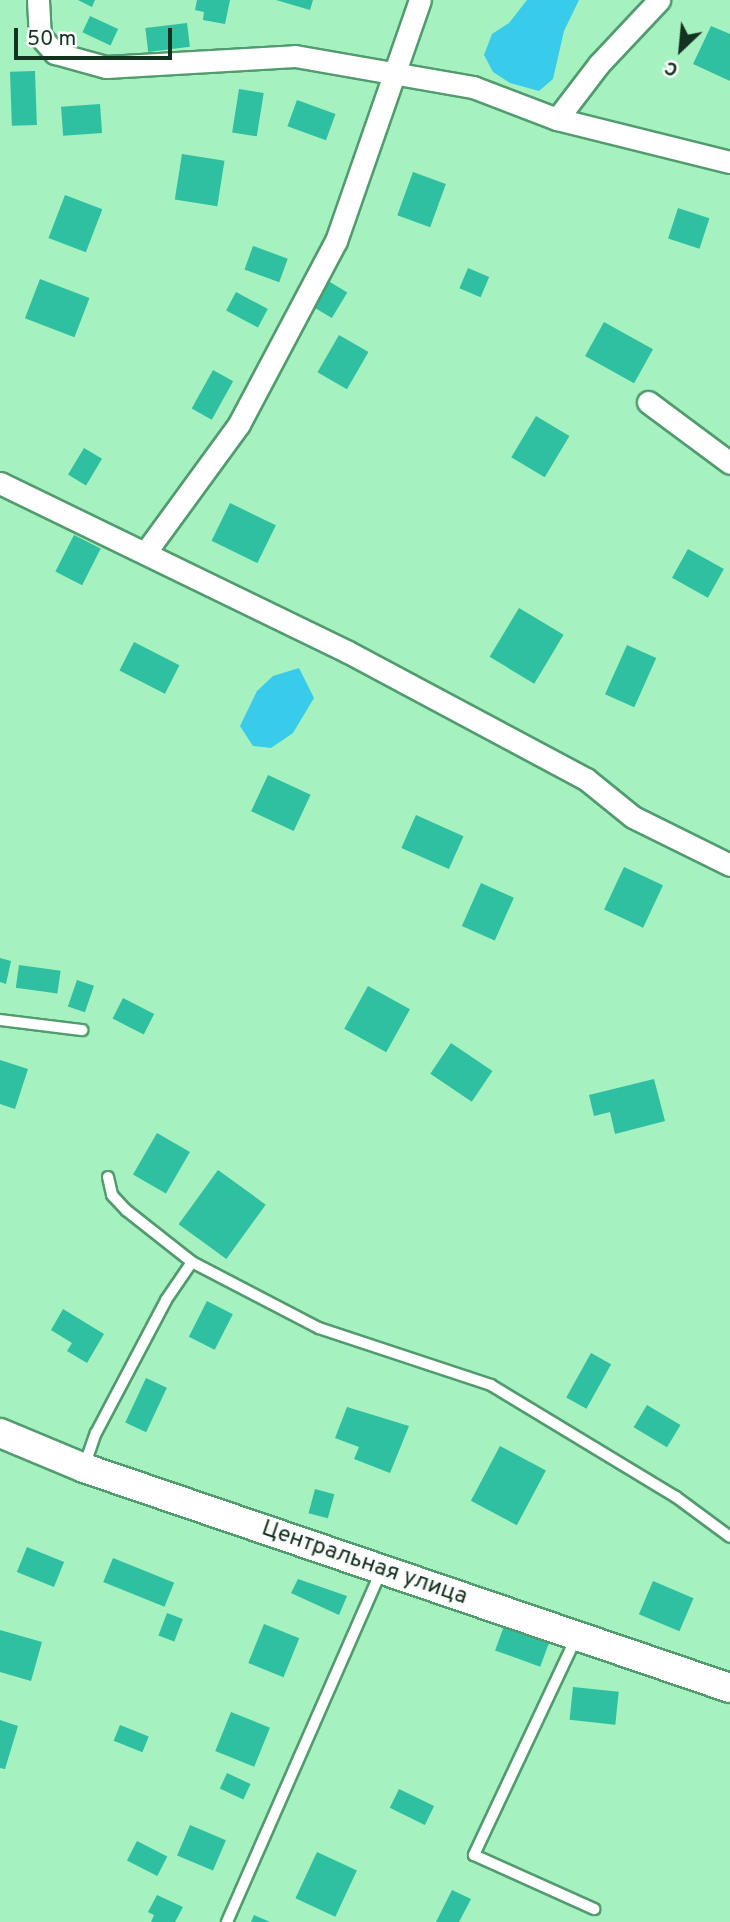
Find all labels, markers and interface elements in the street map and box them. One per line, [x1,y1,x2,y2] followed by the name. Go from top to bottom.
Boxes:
[18,14,175,58] scale bar
[646,14,716,84] north arrow
[27,26,76,53] text: 50 m
[661,54,683,81] text: С
[258,1516,470,1612] street label: Центральная улица

